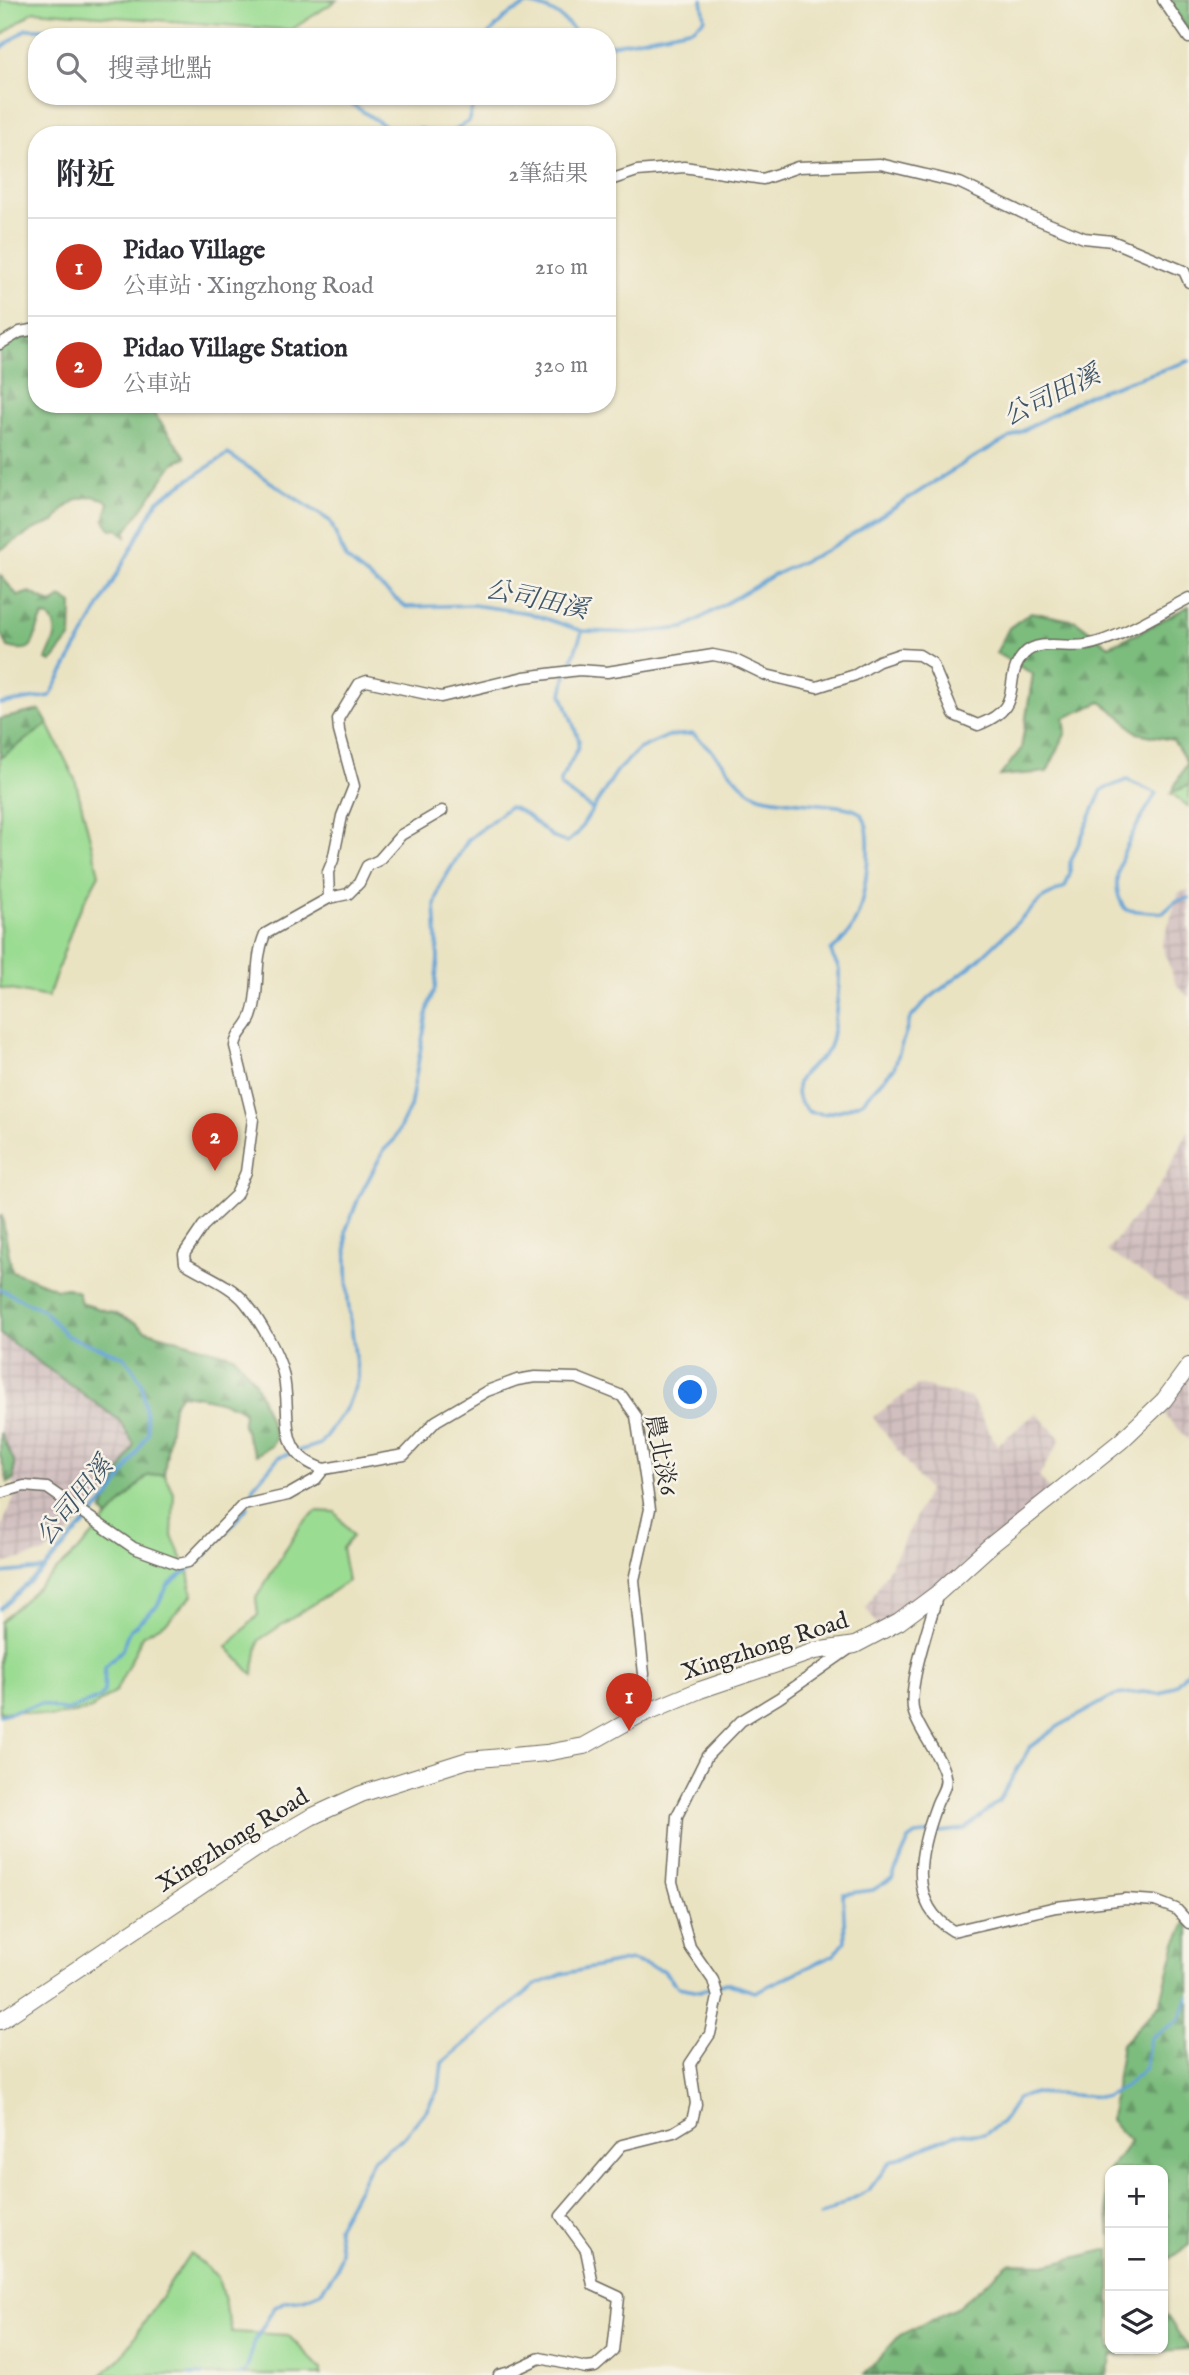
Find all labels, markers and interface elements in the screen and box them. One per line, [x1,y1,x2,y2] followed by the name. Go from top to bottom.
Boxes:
[28,28,616,105] search box
[52,48,90,86] icon: search
[108,53,212,86] text: 搜尋地點
[56,157,116,195] text: 附近
[508,160,588,189] text: 2筆結果
[123,234,265,267] text: Pidao Village
[75,253,83,282] text: 1
[535,253,588,282] text: 210 m
[123,272,373,301] text: 公車站 · Xingzhong Road
[123,332,348,365] text: Pidao Village Station
[74,351,84,380] text: 2
[535,351,588,380] text: 320 m
[998,357,1109,434] water label: 公司田溪
[123,370,192,399] text: 公車站
[483,573,594,628] water label: 公司田溪
[192,1113,238,1171] pin: 2
[673,1375,707,1409] your location
[637,1412,683,1499] street label: 農北淡6
[29,1448,122,1552] water label: 公司田溪
[678,1605,853,1689] street label: Xingzhong Road
[606,1673,652,1731] pin: 1
[151,1782,315,1900] street label: Xingzhong Road
[1105,2165,1168,2354] map controls
[1105,2165,1168,2228] button: +
[1105,2228,1168,2291] button: −
[1105,2291,1168,2354] button: layers

